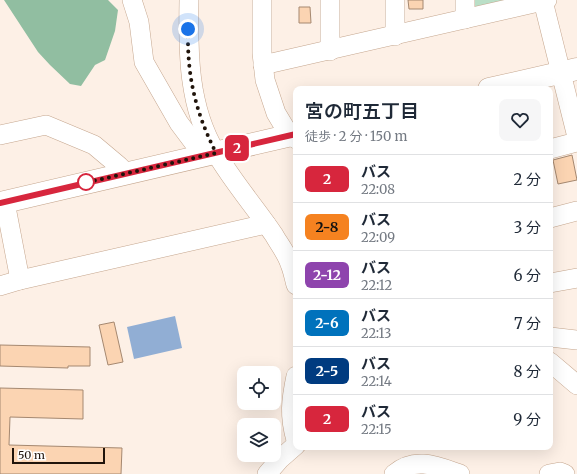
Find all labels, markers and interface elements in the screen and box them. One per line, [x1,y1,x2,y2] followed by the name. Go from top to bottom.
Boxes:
[178,19,198,39] your location
[305,99,419,123] text: 宮の町五丁目
[499,99,541,141] button: heart
[305,128,407,145] text: 徒歩 · 2 分 · 150 m
[224,135,250,161] line badge: 2
[233,139,241,157] text: 2
[361,162,391,181] text: バス
[323,170,331,188] text: 2
[514,170,541,189] text: 2 分
[77,173,95,191] unlabelled marker
[361,181,395,198] text: 22:08
[361,210,391,229] text: バス
[316,218,338,236] text: 2-8
[514,218,541,237] text: 3 分
[361,229,395,246] text: 22:09
[361,258,391,277] text: バス
[313,266,341,284] text: 2-12
[513,266,541,285] text: 6 分
[361,277,392,294] text: 22:12
[361,306,391,325] text: バス
[315,314,339,332] text: 2-6
[514,314,541,333] text: 7 分
[361,325,392,342] text: 22:13
[361,354,391,373] text: バス
[316,362,338,380] text: 2-5
[514,362,541,381] text: 8 分
[237,366,281,462] map controls
[237,366,281,410] button: locate
[361,373,392,390] text: 22:14
[361,402,391,421] text: バス
[323,410,331,428] text: 2
[513,410,541,429] text: 9 分
[237,418,281,462] button: layers
[361,421,392,438] text: 22:15
[12,446,105,465] scale bar
[18,448,45,462] text: 50 m

